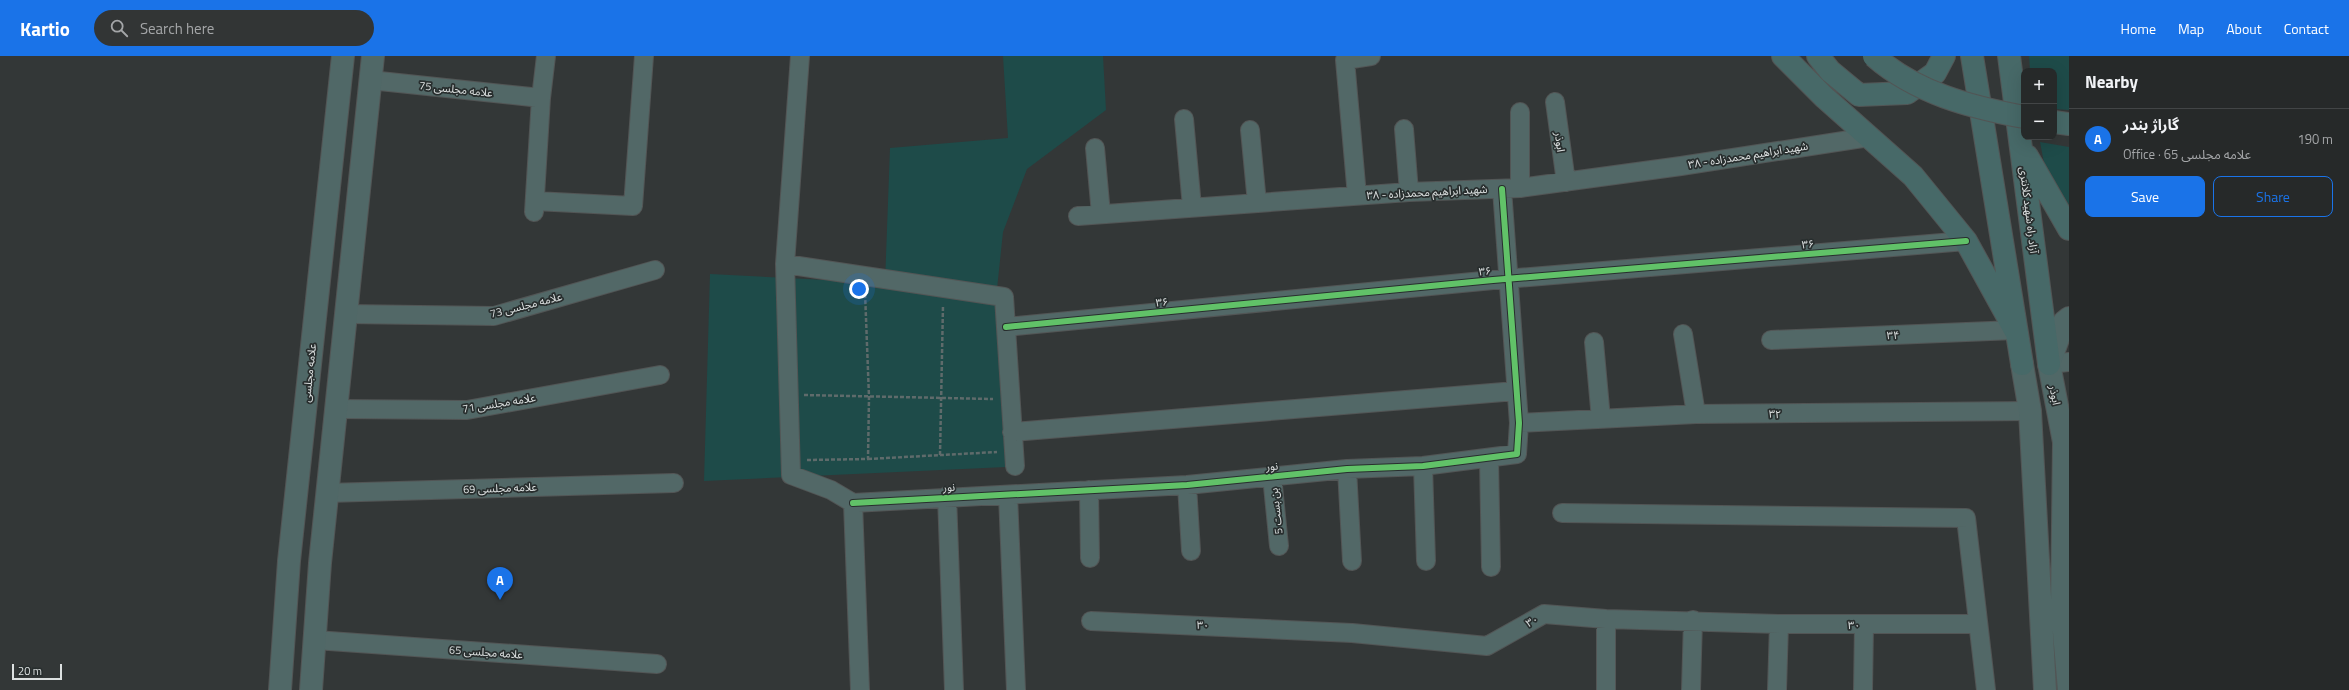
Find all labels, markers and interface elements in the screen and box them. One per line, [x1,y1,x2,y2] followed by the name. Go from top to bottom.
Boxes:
[94,10,374,46] search box
[20,14,70,43] text: Kartio
[108,17,130,39] icon: search
[140,17,214,40] text: Search here
[2121,18,2156,39] text: Home
[2178,18,2204,39] text: Map
[2226,18,2262,39] text: About
[2284,18,2329,39] text: Contact
[2021,68,2057,140] map controls
[2021,68,2057,104] button: +
[2085,69,2138,95] text: Nearby
[418,77,494,101] street label: علامه مجلسی 75
[2021,104,2057,140] button: −
[2123,113,2179,136] text: گاراژ بندر
[2094,129,2102,149] text: A
[2297,129,2333,149] text: 190 m
[1551,130,1569,153] street label: ابوذر
[1687,138,1810,173] street label: شهید ابراهیم محمدزاده - ۳۸
[2123,144,2251,164] text: Office · علامه مجلسی 65
[2016,166,2042,255] street label: آزاد راه شهید کلانتری
[2085,176,2205,217] button: Save
[2213,176,2333,217] button: Share
[1366,181,1488,204] street label: شهید ابراهیم محمدزاده - ۳۸
[1801,235,1815,253] street label: ۳۶
[1478,262,1492,280] street label: ۳۶
[849,279,869,299] your location
[488,288,564,322] street label: علامه مجلسی 73
[1155,293,1169,311] street label: ۳۶
[1886,327,1900,343] street label: ۳۴
[298,342,320,403] street label: علامه مجلسی
[2045,383,2065,406] street label: ابوذر
[461,389,537,417] street label: علامه مجلسی 71
[1769,406,1781,422] street label: ۳۲
[1264,457,1279,475] street label: نور
[463,479,538,497] street label: علامه مجلسی 69
[941,479,956,495] street label: نور
[1266,487,1286,535] street label: بن بست 5
[487,567,513,600] pin: A
[1523,611,1541,631] street label: ۳۰
[1196,617,1210,633] street label: ۳۰
[1848,617,1860,633] street label: ۳۰
[449,641,524,663] street label: علامه مجلسی 65
[12,662,62,681] scale bar
[18,663,42,679] text: 20 m

